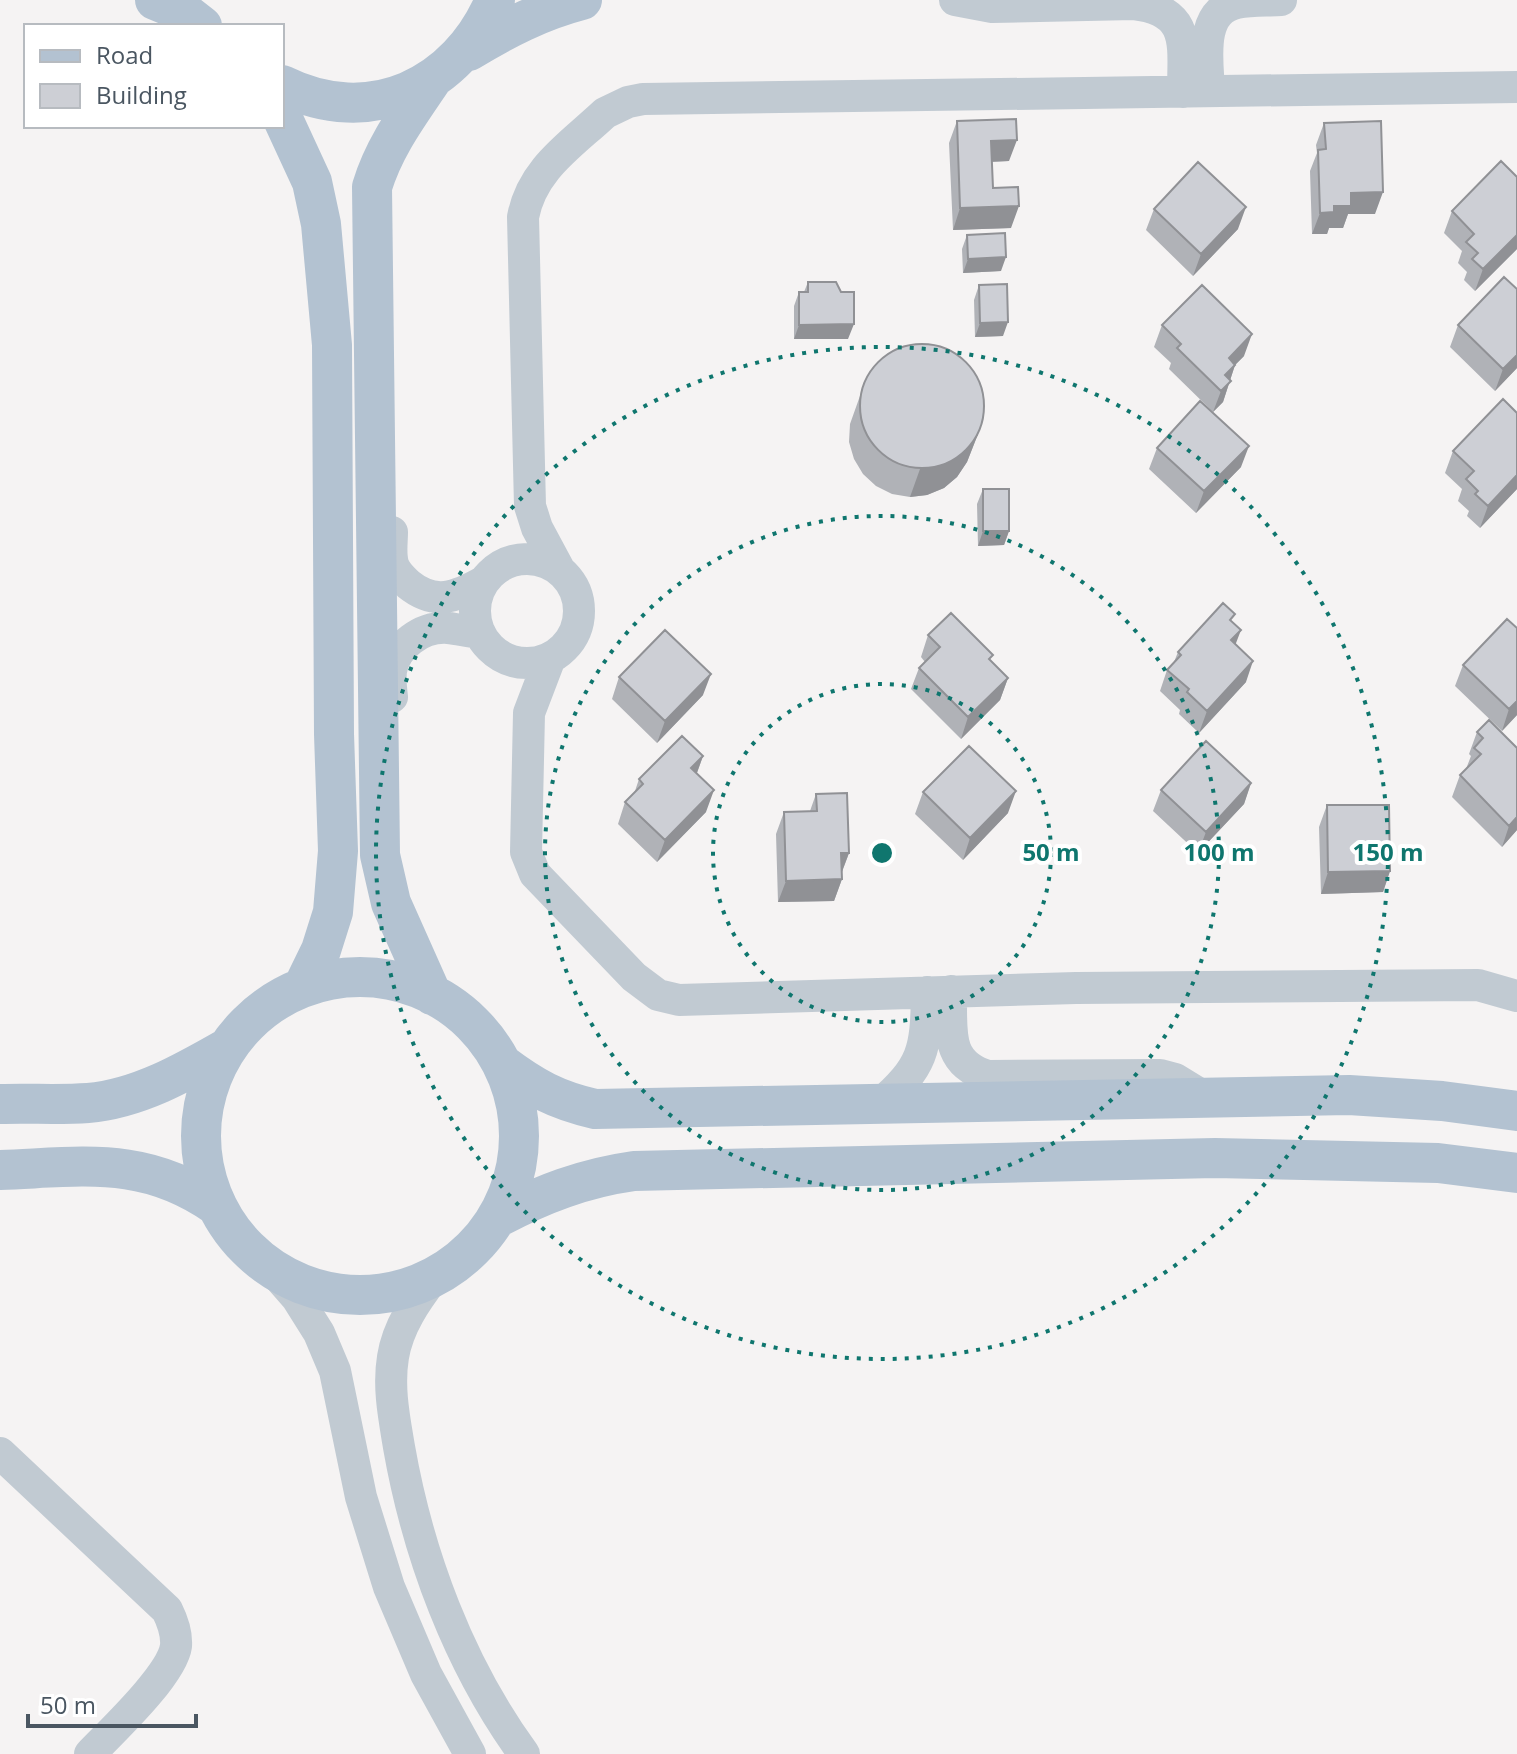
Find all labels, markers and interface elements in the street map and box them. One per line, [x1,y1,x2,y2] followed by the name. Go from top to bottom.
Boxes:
[24,24,284,128] legend
[96,38,153,71] text: Road
[96,78,187,111] text: Building
[1022,835,1080,868] text: 50 m
[1184,835,1254,868] text: 100 m
[1353,835,1423,868] text: 150 m
[868,839,896,867] centre of rings
[28,1678,196,1728] scale bar
[40,1688,96,1721] text: 50 m

